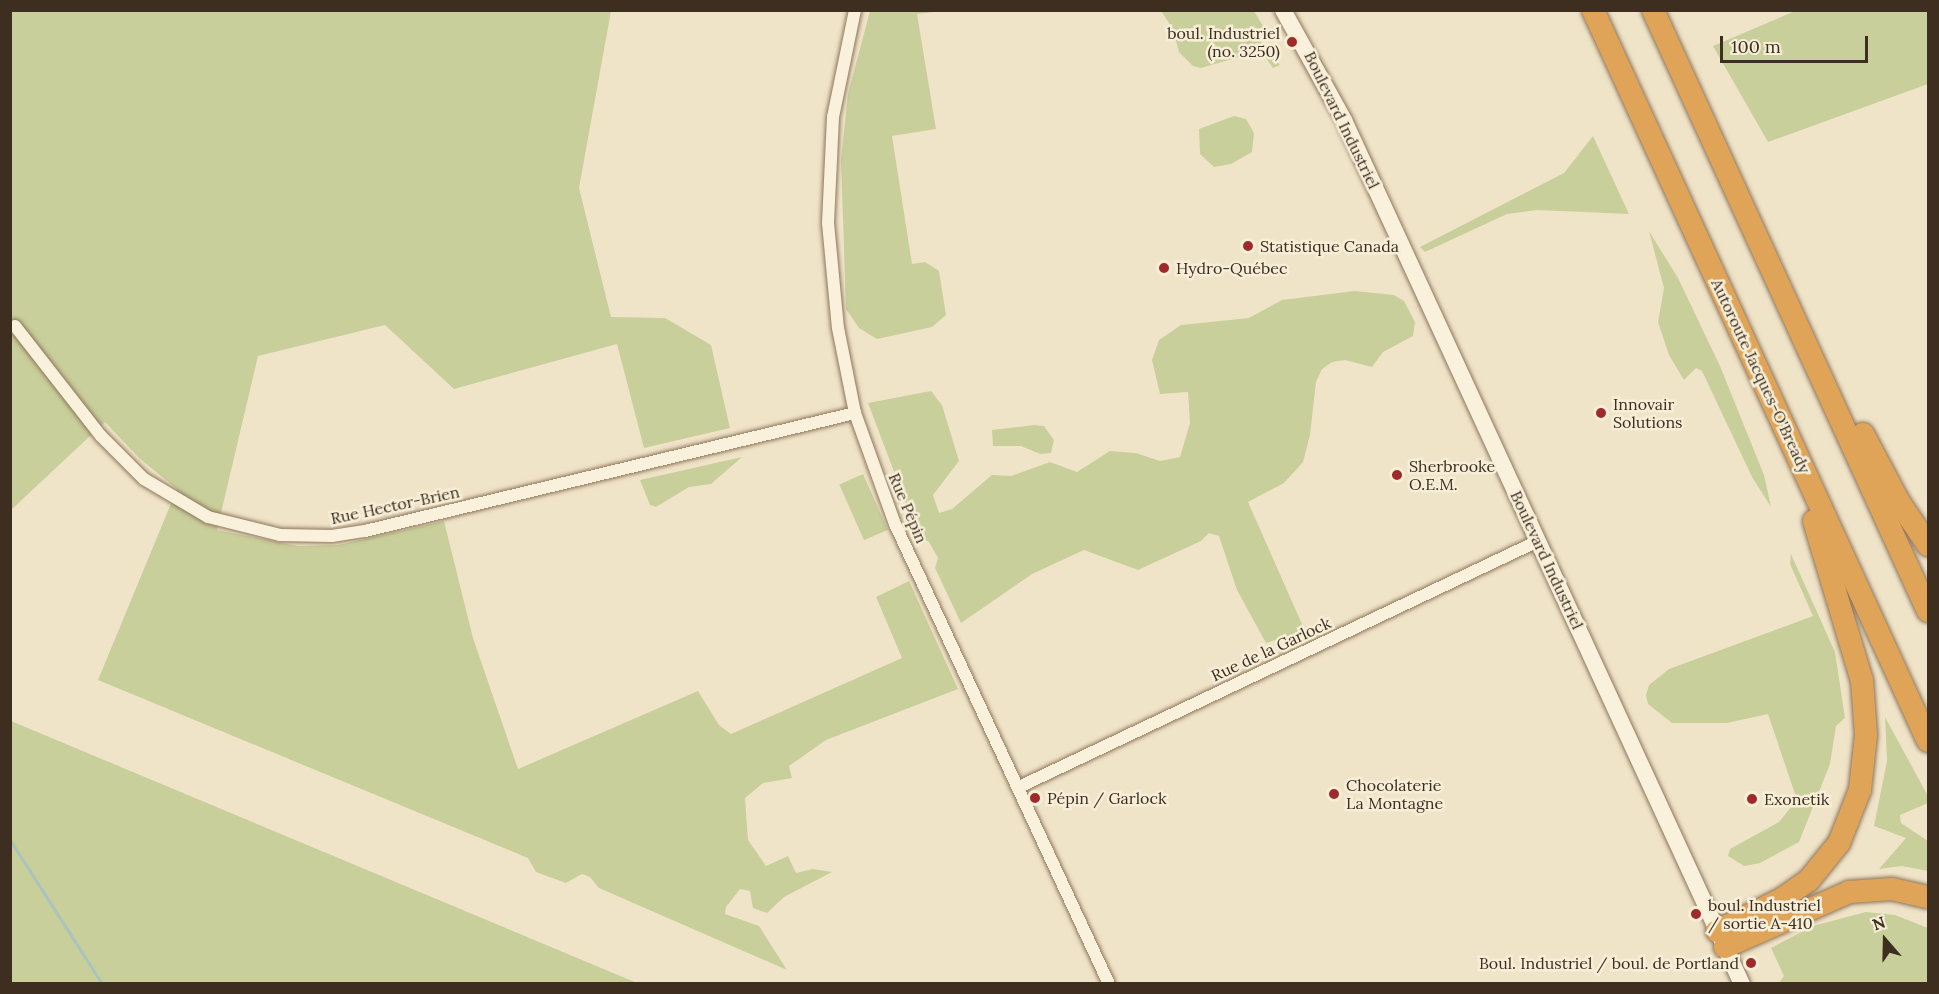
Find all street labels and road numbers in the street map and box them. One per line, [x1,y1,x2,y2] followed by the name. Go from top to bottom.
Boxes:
[1300,48,1384,192] street label: Boulevard Industriel
[1707,276,1815,476] street label: Autoroute Jacques-O'Bready
[885,470,931,546] street label: Rue Pépin
[329,482,461,528] street label: Rue Hector-Brien
[1506,488,1588,632] street label: Boulevard Industriel
[1208,613,1334,685] street label: Rue de la Garlock

